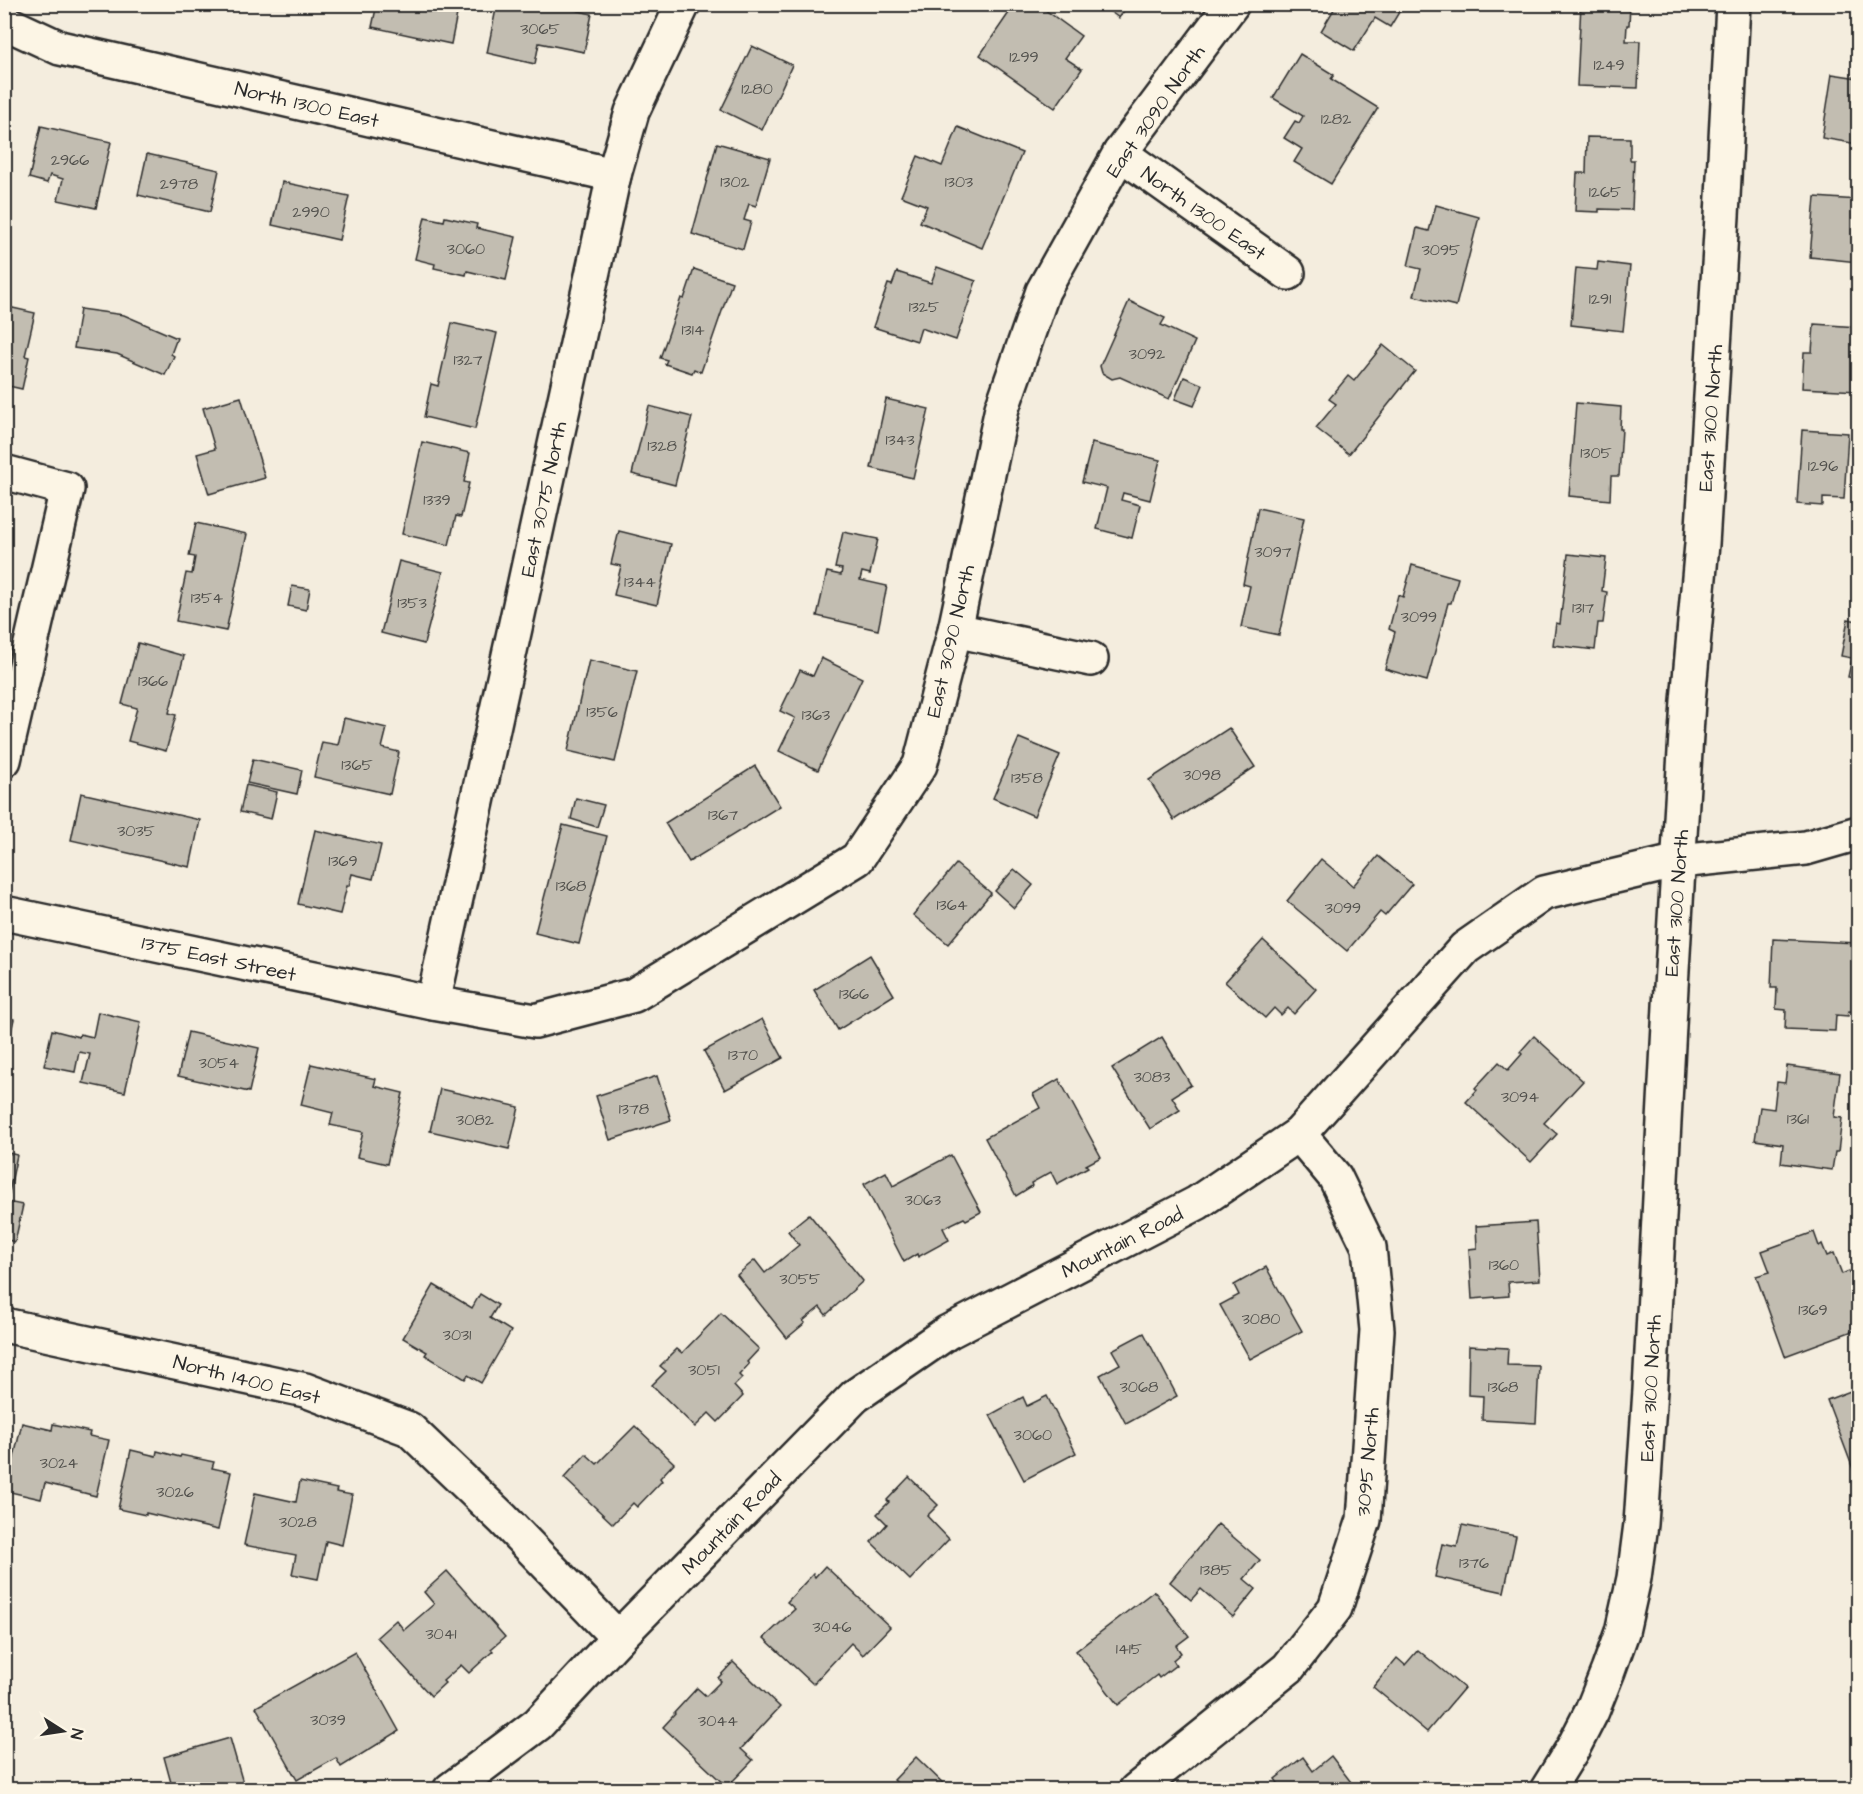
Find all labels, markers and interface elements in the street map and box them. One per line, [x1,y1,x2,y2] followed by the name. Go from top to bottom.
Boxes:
[520,18,560,40] house number: 3065
[1100,40,1212,183] street label: East 3090 North
[1009,46,1039,68] house number: 1299
[1593,54,1625,76] house number: 1249
[232,75,382,135] street label: North 1300 East
[741,78,773,100] house number: 1280
[1321,108,1351,130] house number: 1282
[51,149,89,171] house number: 2966
[1135,160,1272,267] street label: North 1300 East
[720,171,750,193] house number: 1302
[945,171,973,193] house number: 1303
[160,173,198,195] house number: 2978
[1589,181,1622,203] house number: 1265
[292,201,330,223] house number: 2990
[447,238,485,260] house number: 3060
[1422,239,1461,261] house number: 3095
[1589,288,1611,310] house number: 1291
[909,296,940,318] house number: 1325
[681,319,705,341] house number: 1314
[1129,343,1165,365] house number: 3092
[1692,344,1730,492] street label: East 3100 North
[453,349,483,371] house number: 1327
[514,419,574,580] street label: East 3075 North
[885,429,915,451] house number: 1343
[647,435,677,457] house number: 1328
[1580,442,1612,464] house number: 1305
[1808,455,1838,477] house number: 1296
[423,489,451,511] house number: 1339
[1254,541,1292,563] house number: 3097
[920,562,982,720] street label: East 3090 North
[624,571,656,593] house number: 1344
[191,587,223,609] house number: 1354
[397,592,427,614] house number: 1353
[1572,597,1594,619] house number: 1317
[1401,606,1437,628] house number: 3099
[138,670,168,692] house number: 1366
[586,701,618,723] house number: 1356
[802,704,830,726] house number: 1363
[341,754,373,776] house number: 1365
[1183,764,1221,786] house number: 3098
[1011,767,1043,789] house number: 1358
[708,804,738,826] house number: 1367
[117,820,156,842] house number: 3035
[1658,829,1696,977] street label: East 3100 North
[328,850,358,872] house number: 1369
[556,875,586,897] house number: 1368
[936,894,968,916] house number: 1364
[1325,897,1361,919] house number: 3099
[139,929,299,989] street label: 1375 East Street
[839,983,869,1005] house number: 1366
[728,1044,758,1066] house number: 1370
[199,1052,239,1074] house number: 3054
[1134,1066,1170,1088] house number: 3083
[1501,1086,1539,1108] house number: 3094
[619,1098,649,1120] house number: 1378
[1787,1108,1809,1130] house number: 1361
[456,1109,494,1131] house number: 3082
[905,1189,941,1211] house number: 3063
[1057,1200,1188,1286] street label: Mountain Road
[1489,1254,1519,1276] house number: 1360
[780,1268,821,1290] house number: 3055
[1798,1299,1828,1321] house number: 1369
[1242,1308,1280,1330] house number: 3080
[1633,1314,1669,1462] street label: East 3100 North
[443,1324,471,1346] house number: 3031
[170,1348,323,1412] street label: North 1400 East
[688,1359,720,1381] house number: 3051
[1120,1376,1158,1398] house number: 3068
[1488,1376,1518,1398] house number: 1368
[1349,1406,1387,1518] street label: 3095 North
[1014,1424,1052,1446] house number: 3060
[40,1452,78,1474] house number: 3024
[675,1466,788,1581] street label: Mountain Road
[156,1481,194,1503] house number: 3026
[279,1511,317,1533] house number: 3028
[1459,1552,1489,1574] house number: 1376
[1200,1559,1233,1581] house number: 1385
[812,1616,852,1638] house number: 3046
[425,1623,457,1645] house number: 3041
[1116,1638,1143,1660] house number: 1415
[33,1701,93,1761] north arrow
[310,1709,346,1731] house number: 3039
[698,1710,738,1732] house number: 3044
[65,1727,88,1741] text: N

